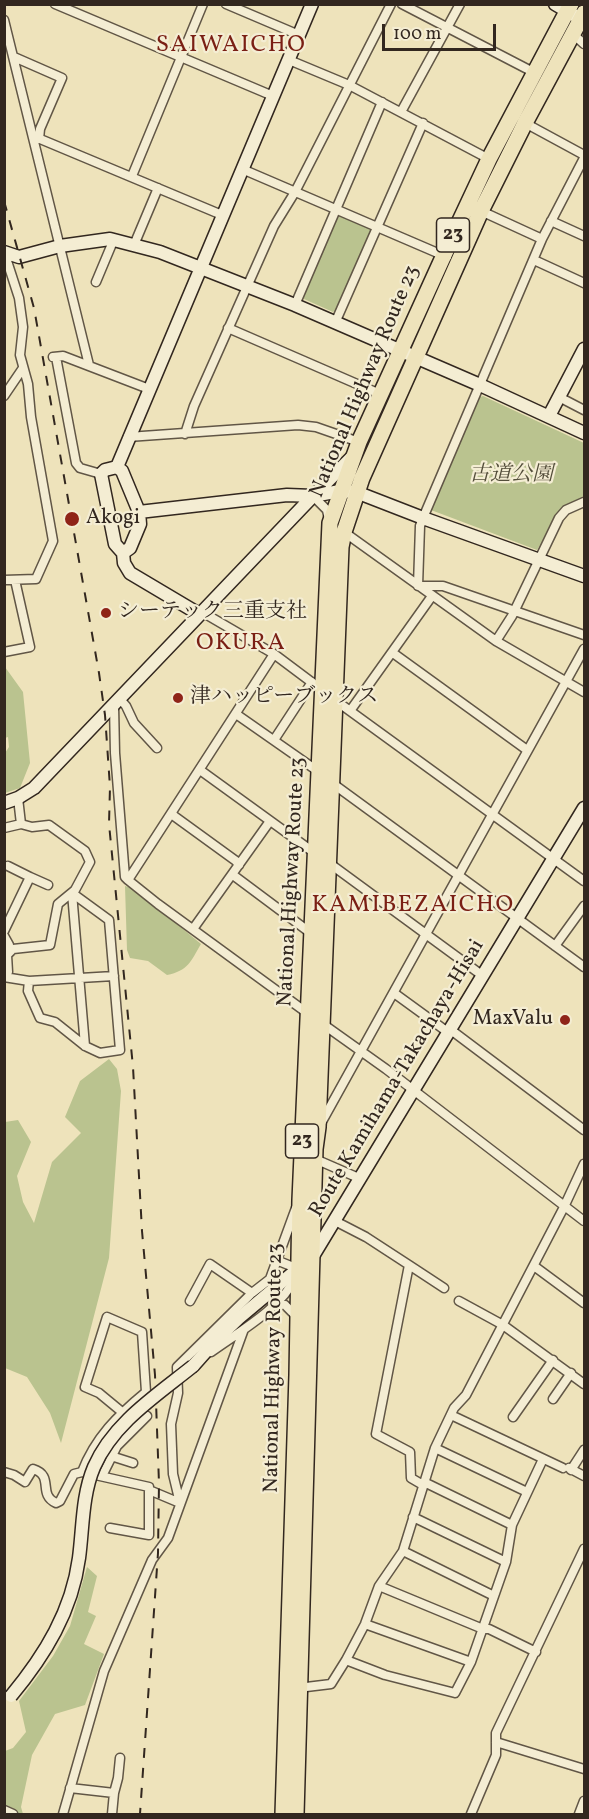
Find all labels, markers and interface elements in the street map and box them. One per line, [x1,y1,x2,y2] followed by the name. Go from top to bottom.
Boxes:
[385,12,499,50] scale bar
[393,22,442,47] text: 100 m
[156,33,306,61] district label: SAIWAICHO
[436,218,470,252] road number: 23
[306,262,426,502] street label: National Highway Route 23
[469,463,553,489] park label: 古道公園
[86,506,140,532] place label: Akogi
[63,510,81,528] marker: Akogi
[118,600,307,626] place label: シーテック三重支社
[99,606,113,620] marker: シーテック三重支社
[196,631,286,659] district label: OKURA
[190,685,378,711] place label: 津ハッピーブックス
[171,691,185,705] marker: 津ハッピーブックス
[274,757,312,1007] street label: National Highway Route 23
[311,893,515,921] district label: KAMIBEZAICHO
[305,936,491,1222] street label: Route Kamihama-Takachaya-Hisai
[473,1007,553,1033] place label: MaxValu
[558,1013,572,1027] marker: MaxValu
[286,1124,318,1158] road number: 23
[260,1243,290,1493] street label: National Highway Route 23

